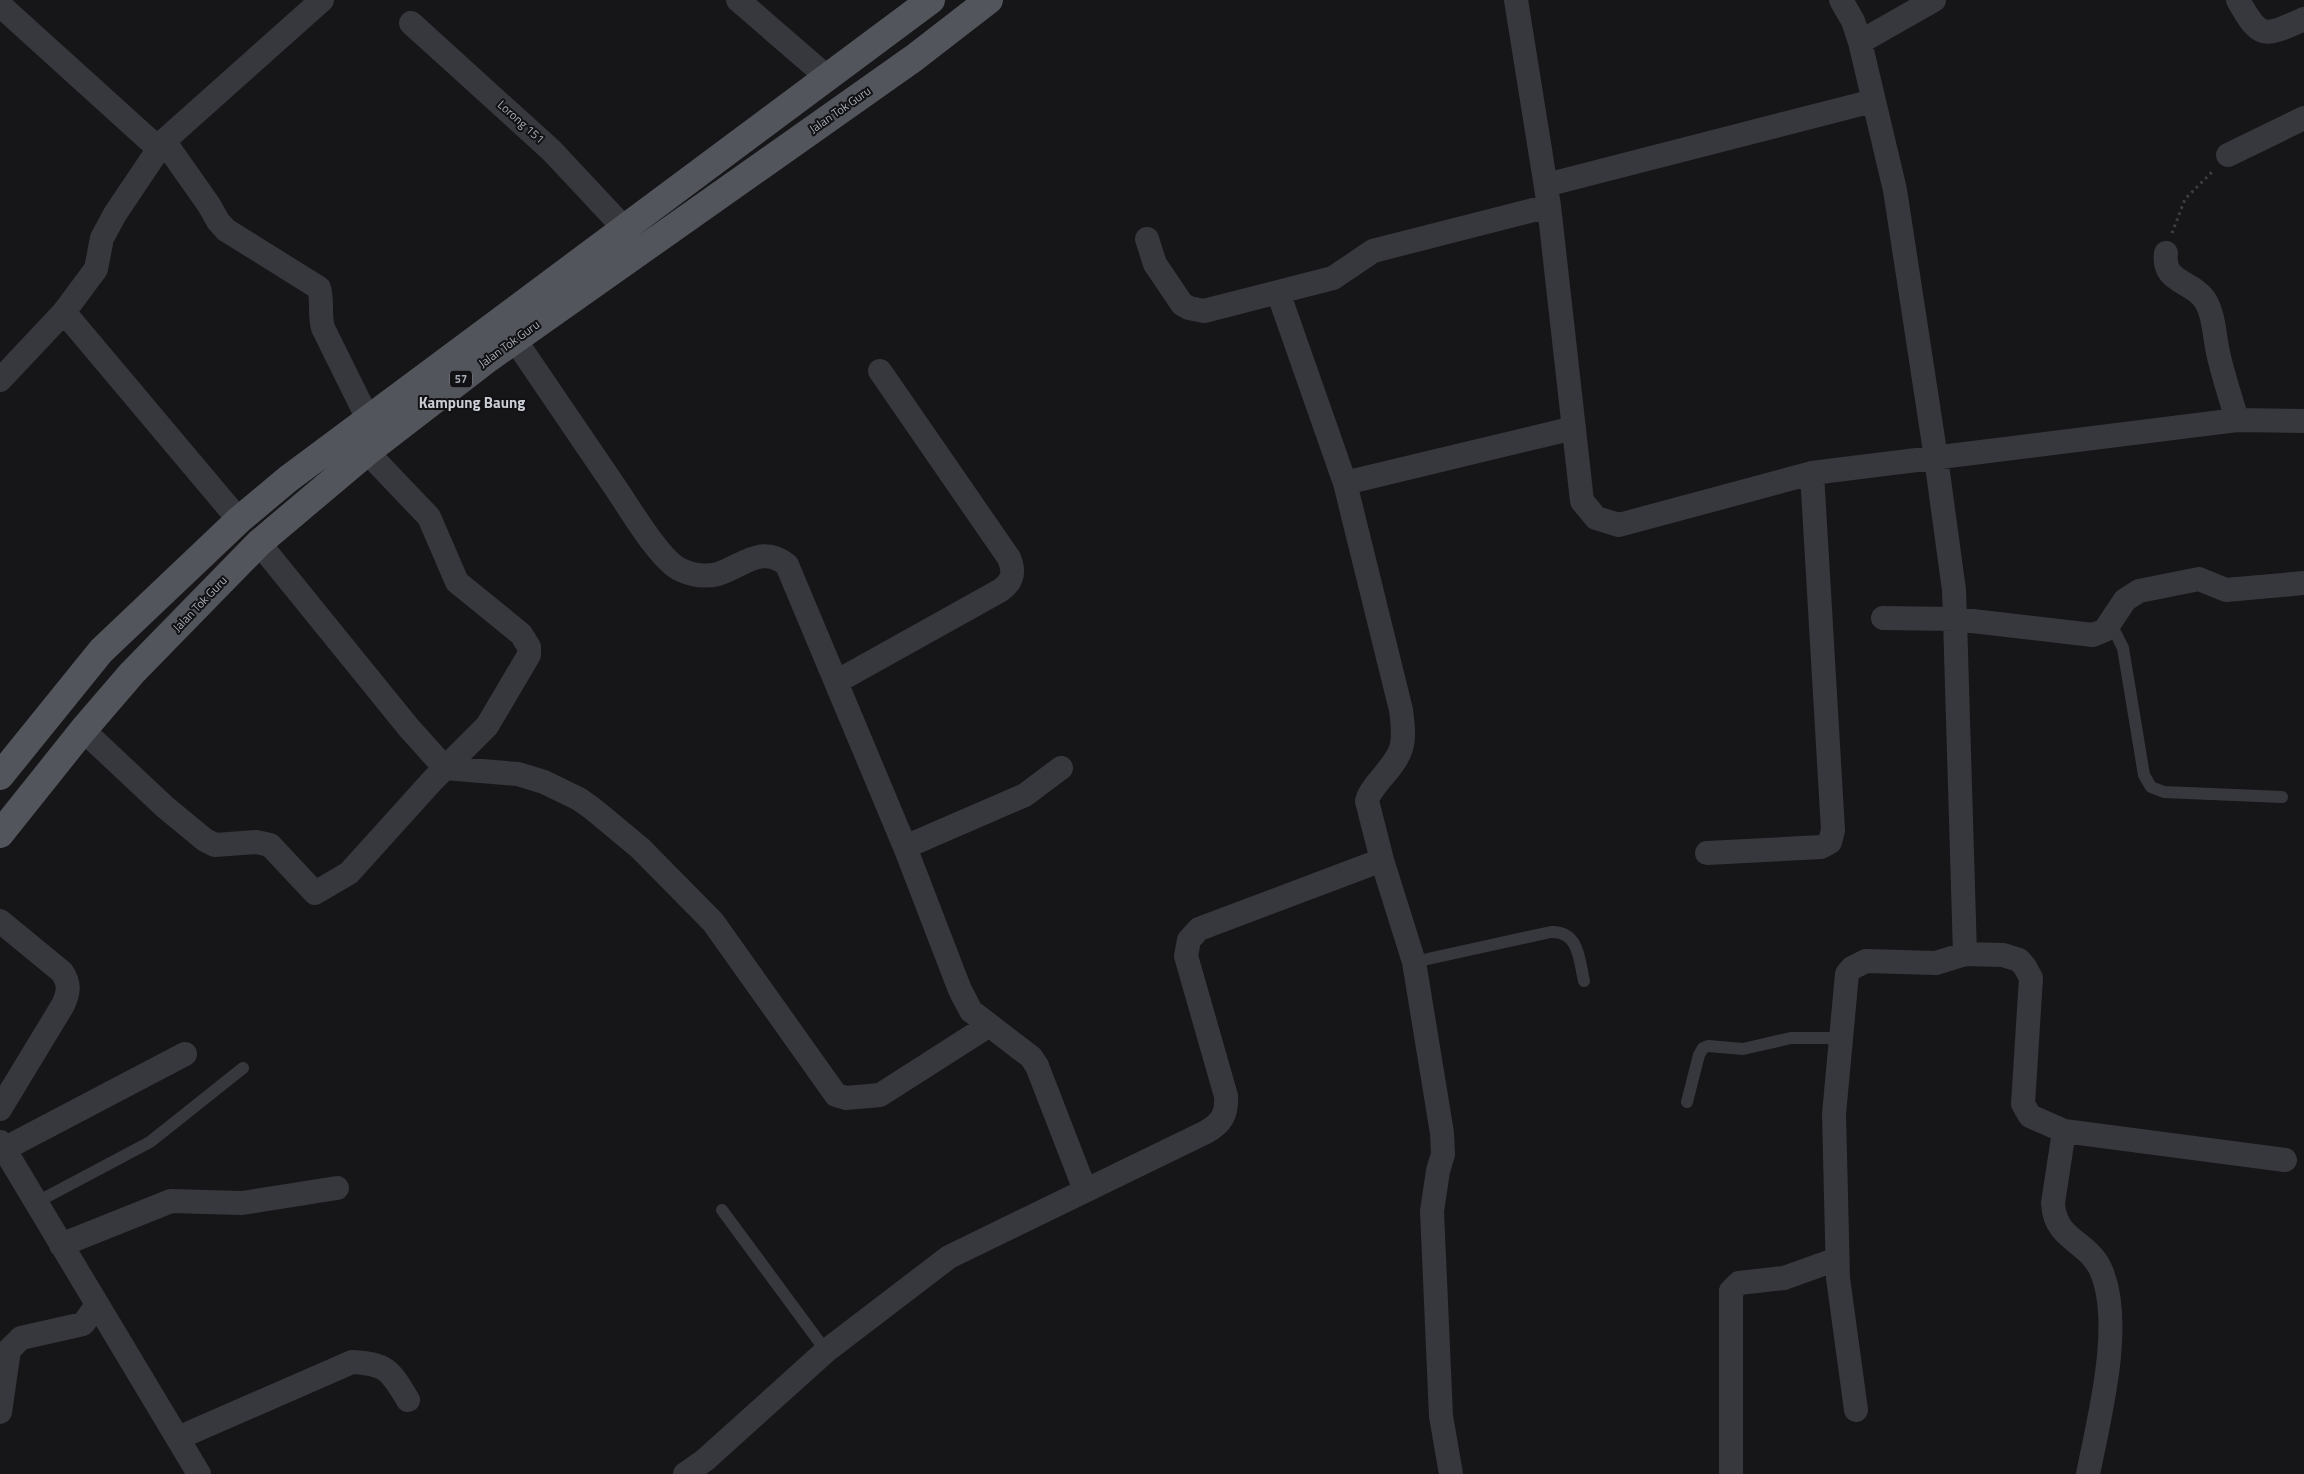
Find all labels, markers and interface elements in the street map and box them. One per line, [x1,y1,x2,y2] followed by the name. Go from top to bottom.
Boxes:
[805,81,874,138] street label: Jalan Tok Guru
[493,95,549,148] street label: Lorong 151
[474,315,543,372] street label: Jalan Tok Guru
[450,370,472,388] road number: 57
[419,391,525,414] district label: Kampung Baung
[168,571,231,636] street label: Jalan Tok Guru

